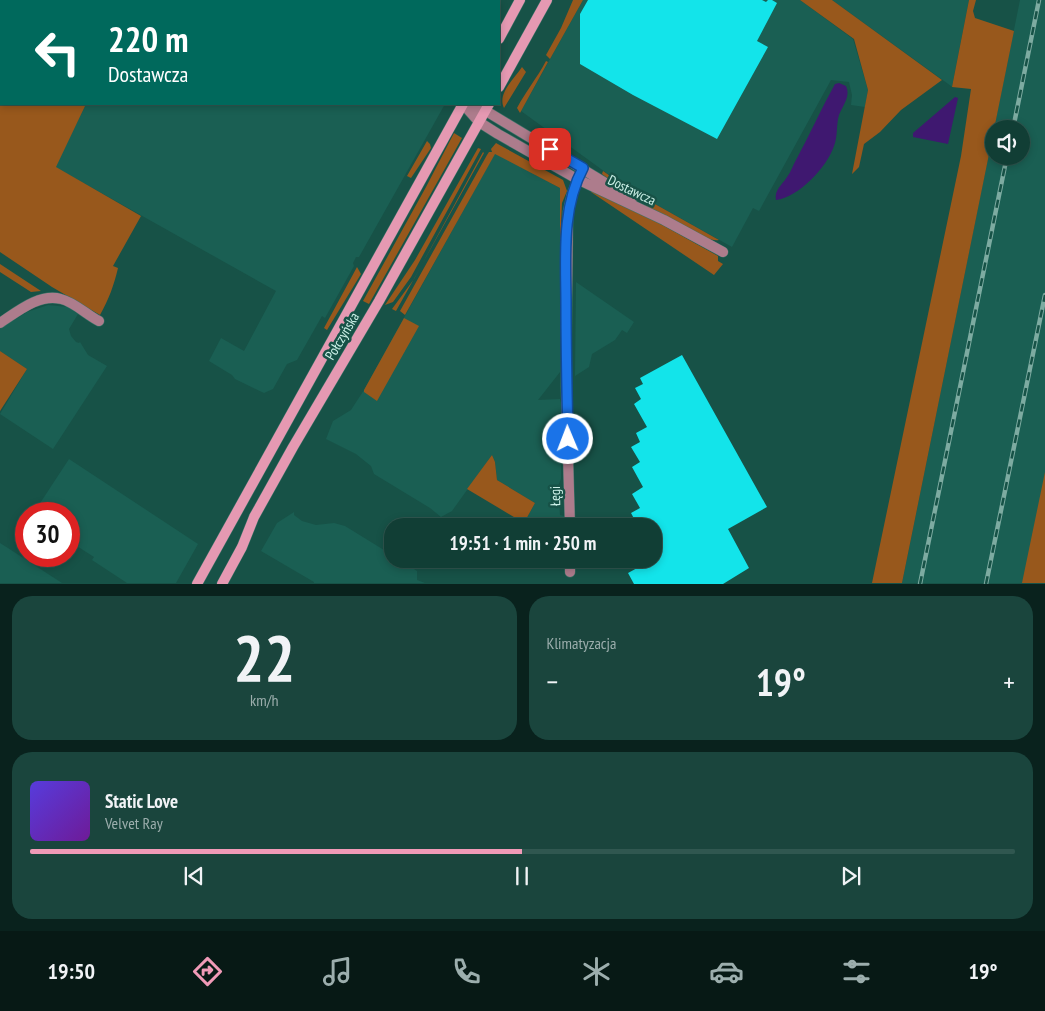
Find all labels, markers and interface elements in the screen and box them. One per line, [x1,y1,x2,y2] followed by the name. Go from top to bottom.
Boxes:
[108,16,189,62] text: 220 m
[25,20,90,85] icon: left
[108,60,188,88] text: Dostawcza
[985,120,1030,165] map controls
[985,120,1030,165] button: sound
[529,128,571,170] pin
[536,135,564,163] icon: arrive
[605,171,659,209] street label: Dostawcza
[321,309,363,363] street label: Połczyńska
[541,412,593,464] position arrow
[546,486,564,506] street label: Łęgi
[15,502,80,567] speed limit sign: 30
[450,531,596,555] text: 19:51 · 1 min · 250 m
[233,615,295,699] text: 22
[547,633,616,653] text: Klimatyzacja
[756,657,806,706] text: 19°
[547,663,558,700] text: −
[1003,663,1015,700] text: +
[250,690,278,710] text: km/h
[105,789,178,813] text: Static Love
[105,813,163,833] text: Velvet Ray
[180,862,208,890] icon: previous
[508,862,536,890] icon: pause
[837,862,865,890] icon: next
[190,954,225,989] icon: directions
[320,954,355,989] icon: music
[449,954,484,989] icon: phone
[579,954,614,989] icon: climate
[709,954,744,989] icon: car
[839,954,874,989] icon: filters
[47,957,95,985] text: 19:50
[968,957,998,985] text: 19°

